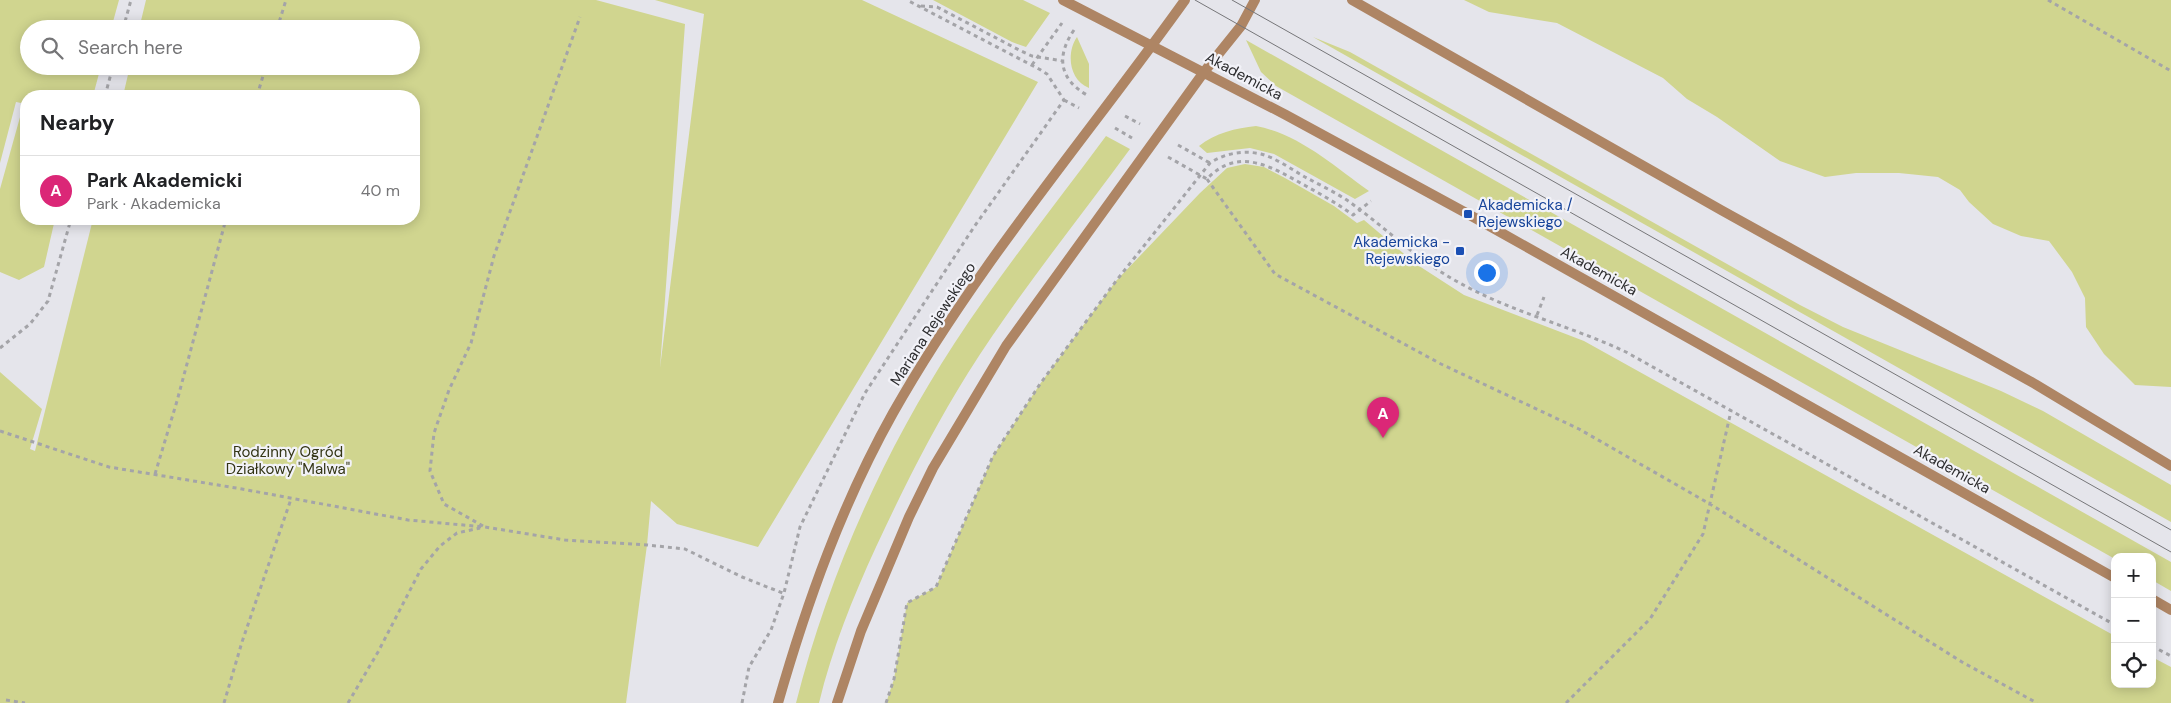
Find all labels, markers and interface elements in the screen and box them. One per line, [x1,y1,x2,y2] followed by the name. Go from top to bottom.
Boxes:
[20,20,420,75] search box
[38,34,66,62] icon: search
[78,35,183,60] text: Search here
[1202,47,1286,105] street label: Akademicka
[40,109,114,137] text: Nearby
[87,168,242,193] text: Park Akademicki
[50,180,62,201] text: A
[361,180,400,201] text: 40 m
[87,193,221,214] text: Park · Akademicka
[1478,195,1573,232] place label: Akademicka / Rejewskiego
[1462,208,1474,220] marker: Akademicka / Rejewskiego
[1353,232,1450,269] place label: Akademicka - Rejewskiego
[1557,242,1641,300] street label: Akademicka
[1454,245,1466,257] marker: Akademicka - Rejewskiego
[886,258,980,390] street label: Mariana Rejewskiego
[1474,260,1500,286] your location
[1367,397,1399,438] pin: A
[1910,440,1994,498] street label: Akademicka
[226,442,350,479] park label: Rodzinny Ogród Działkowy "Malwa"
[2111,553,2156,688] map controls
[2111,553,2156,598] button: +
[2111,598,2156,643] button: −
[2111,643,2156,688] button: locate

